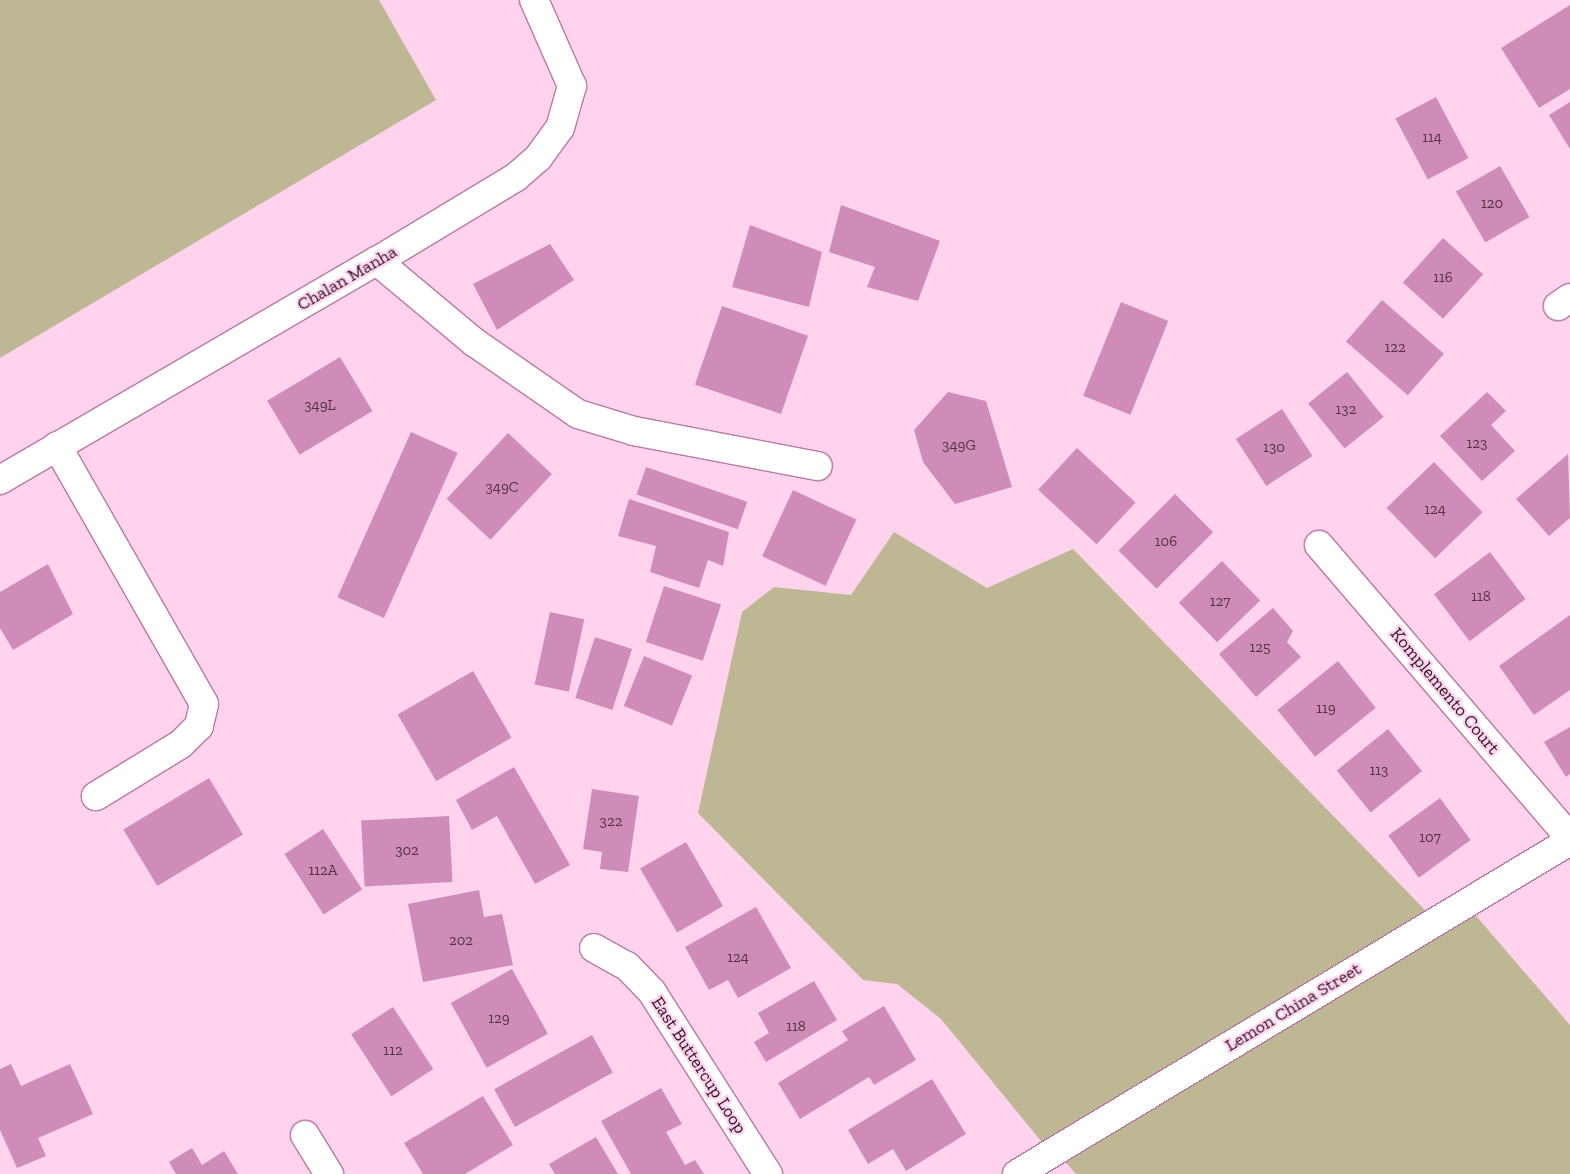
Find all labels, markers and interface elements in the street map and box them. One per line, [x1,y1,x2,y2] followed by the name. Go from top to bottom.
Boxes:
[1422,129,1442,147] house number: 114
[1481,195,1503,213] house number: 120
[293,241,401,315] street label: Chalan Manha
[1433,269,1453,287] house number: 116
[1384,339,1406,357] house number: 122
[304,397,336,415] house number: 349L
[1336,401,1356,419] house number: 132
[1467,435,1487,453] house number: 123
[942,437,976,455] house number: 349G
[1263,439,1285,457] house number: 130
[485,479,519,497] house number: 349C
[1424,501,1446,519] house number: 124
[1155,533,1177,551] house number: 106
[1471,588,1491,606] house number: 118
[1210,593,1230,611] house number: 127
[1386,623,1504,759] street label: Komplemento Court
[1249,639,1271,657] house number: 125
[1316,700,1336,718] house number: 119
[1370,762,1388,780] house number: 113
[600,813,622,831] house number: 322
[1419,829,1441,847] house number: 107
[395,842,419,860] house number: 302
[309,862,337,880] house number: 112A
[449,932,473,950] house number: 202
[727,949,749,967] house number: 124
[1221,958,1365,1056] street label: Lemon China Street
[647,993,751,1137] street label: East Buttercup Loop
[488,1010,510,1028] house number: 129
[786,1018,806,1036] house number: 118
[383,1042,403,1060] house number: 112

